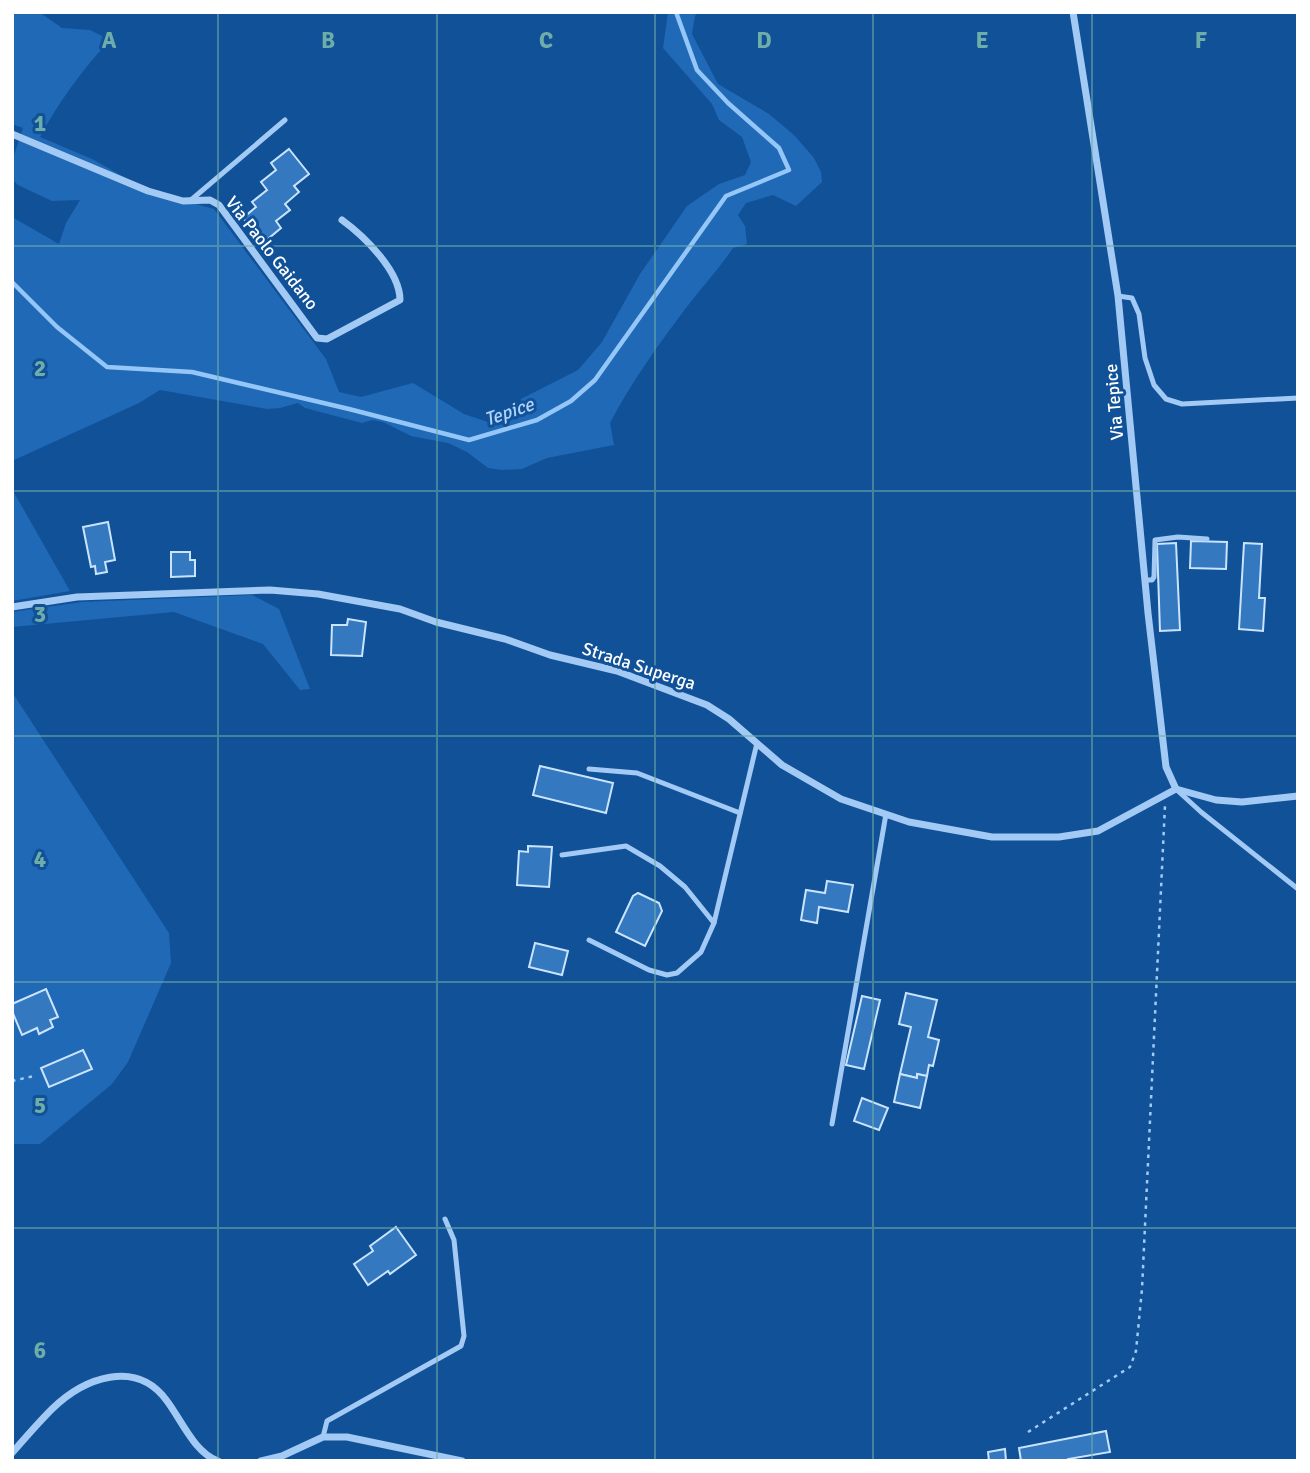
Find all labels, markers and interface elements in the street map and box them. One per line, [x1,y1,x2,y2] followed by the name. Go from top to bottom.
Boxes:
[102,26,117,55] text: A
[321,26,335,55] text: B
[539,26,553,55] text: C
[756,26,772,55] text: D
[975,26,989,55] text: E
[1195,26,1207,55] text: F
[34,109,46,138] text: 1
[221,192,323,314] street label: Via Paolo Gaidano
[34,354,46,383] text: 2
[1100,363,1128,441] street label: Via Tepice
[481,392,538,432] water label: Tepice
[34,600,46,629] text: 3
[580,637,698,695] street label: Strada Superga
[34,845,46,874] text: 4
[34,1091,46,1120] text: 5
[34,1336,46,1365] text: 6

